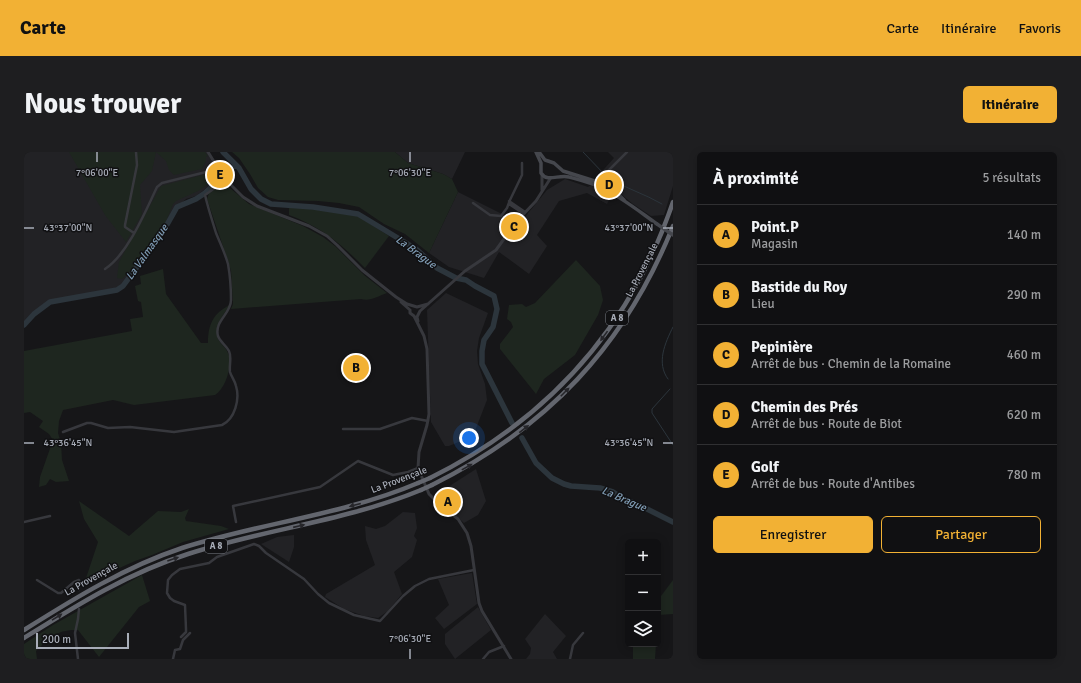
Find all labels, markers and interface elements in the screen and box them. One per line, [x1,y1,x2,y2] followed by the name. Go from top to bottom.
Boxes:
[20,16,66,40] text: Carte
[886,20,919,37] text: Carte
[941,20,997,37] text: Itinéraire
[1019,20,1061,37] text: Favoris
[963,86,1057,123] button: Itinéraire
[24,87,181,121] text: Nous trouver
[207,160,233,190] pin: E
[76,167,118,179] text: 7°06'00"E
[389,167,431,179] text: 7°06'30"E
[713,168,799,189] text: À proximité
[596,170,622,200] pin: D
[982,170,1041,186] text: 5 résultats
[501,212,527,242] pin: C
[751,218,799,236] text: Point.P
[123,221,171,282] water label: La Valmasque
[44,222,92,234] text: 43°37'00"N
[605,222,653,234] text: 43°37'00"N
[722,227,730,243] text: A
[1007,227,1041,243] text: 140 m
[393,233,439,271] water label: La Brague
[751,236,798,252] text: Magasin
[623,241,661,299] street label: La Provençale
[751,278,847,296] text: Bastide du Roy
[722,287,730,303] text: B
[1007,287,1041,303] text: 290 m
[751,296,775,312] text: Lieu
[606,311,628,325] road number: A 8
[600,331,608,341] one-way arrow
[751,338,813,356] text: Pepinière
[722,347,730,363] text: C
[1007,347,1041,363] text: 460 m
[343,353,369,383] pin: B
[751,356,951,372] text: Arrêt de bus · Chemin de la Romaine
[560,387,570,397] one-way arrow
[751,398,858,416] text: Chemin des Prés
[722,407,730,423] text: D
[1007,407,1041,423] text: 620 m
[751,416,902,432] text: Arrêt de bus · Route de Biot
[518,424,529,433] one-way arrow
[459,428,479,448] your location
[44,437,92,449] text: 43°36'45"N
[605,437,653,449] text: 43°36'45"N
[751,458,779,476] text: Golf
[369,464,429,496] street label: La Provençale
[461,464,473,471] one-way arrow
[722,467,730,483] text: E
[1007,467,1041,483] text: 780 m
[751,476,915,492] text: Arrêt de bus · Route d'Antibes
[600,484,649,514] water label: La Brague
[435,487,461,517] pin: A
[349,502,361,508] one-way arrow
[713,516,873,553] button: Enregistrer
[881,516,1041,553] button: Partager
[293,523,305,529] one-way arrow
[205,539,227,553] road number: A 8
[625,539,661,647] map controls
[625,539,661,575] button: +
[167,555,179,561] one-way arrow
[62,559,120,599] street label: La Provençale
[625,575,661,611] button: −
[625,611,661,647] button: layers
[52,613,62,621] one-way arrow
[36,631,129,650] scale bar
[42,633,71,646] text: 200 m
[389,633,431,645] text: 7°06'30"E

